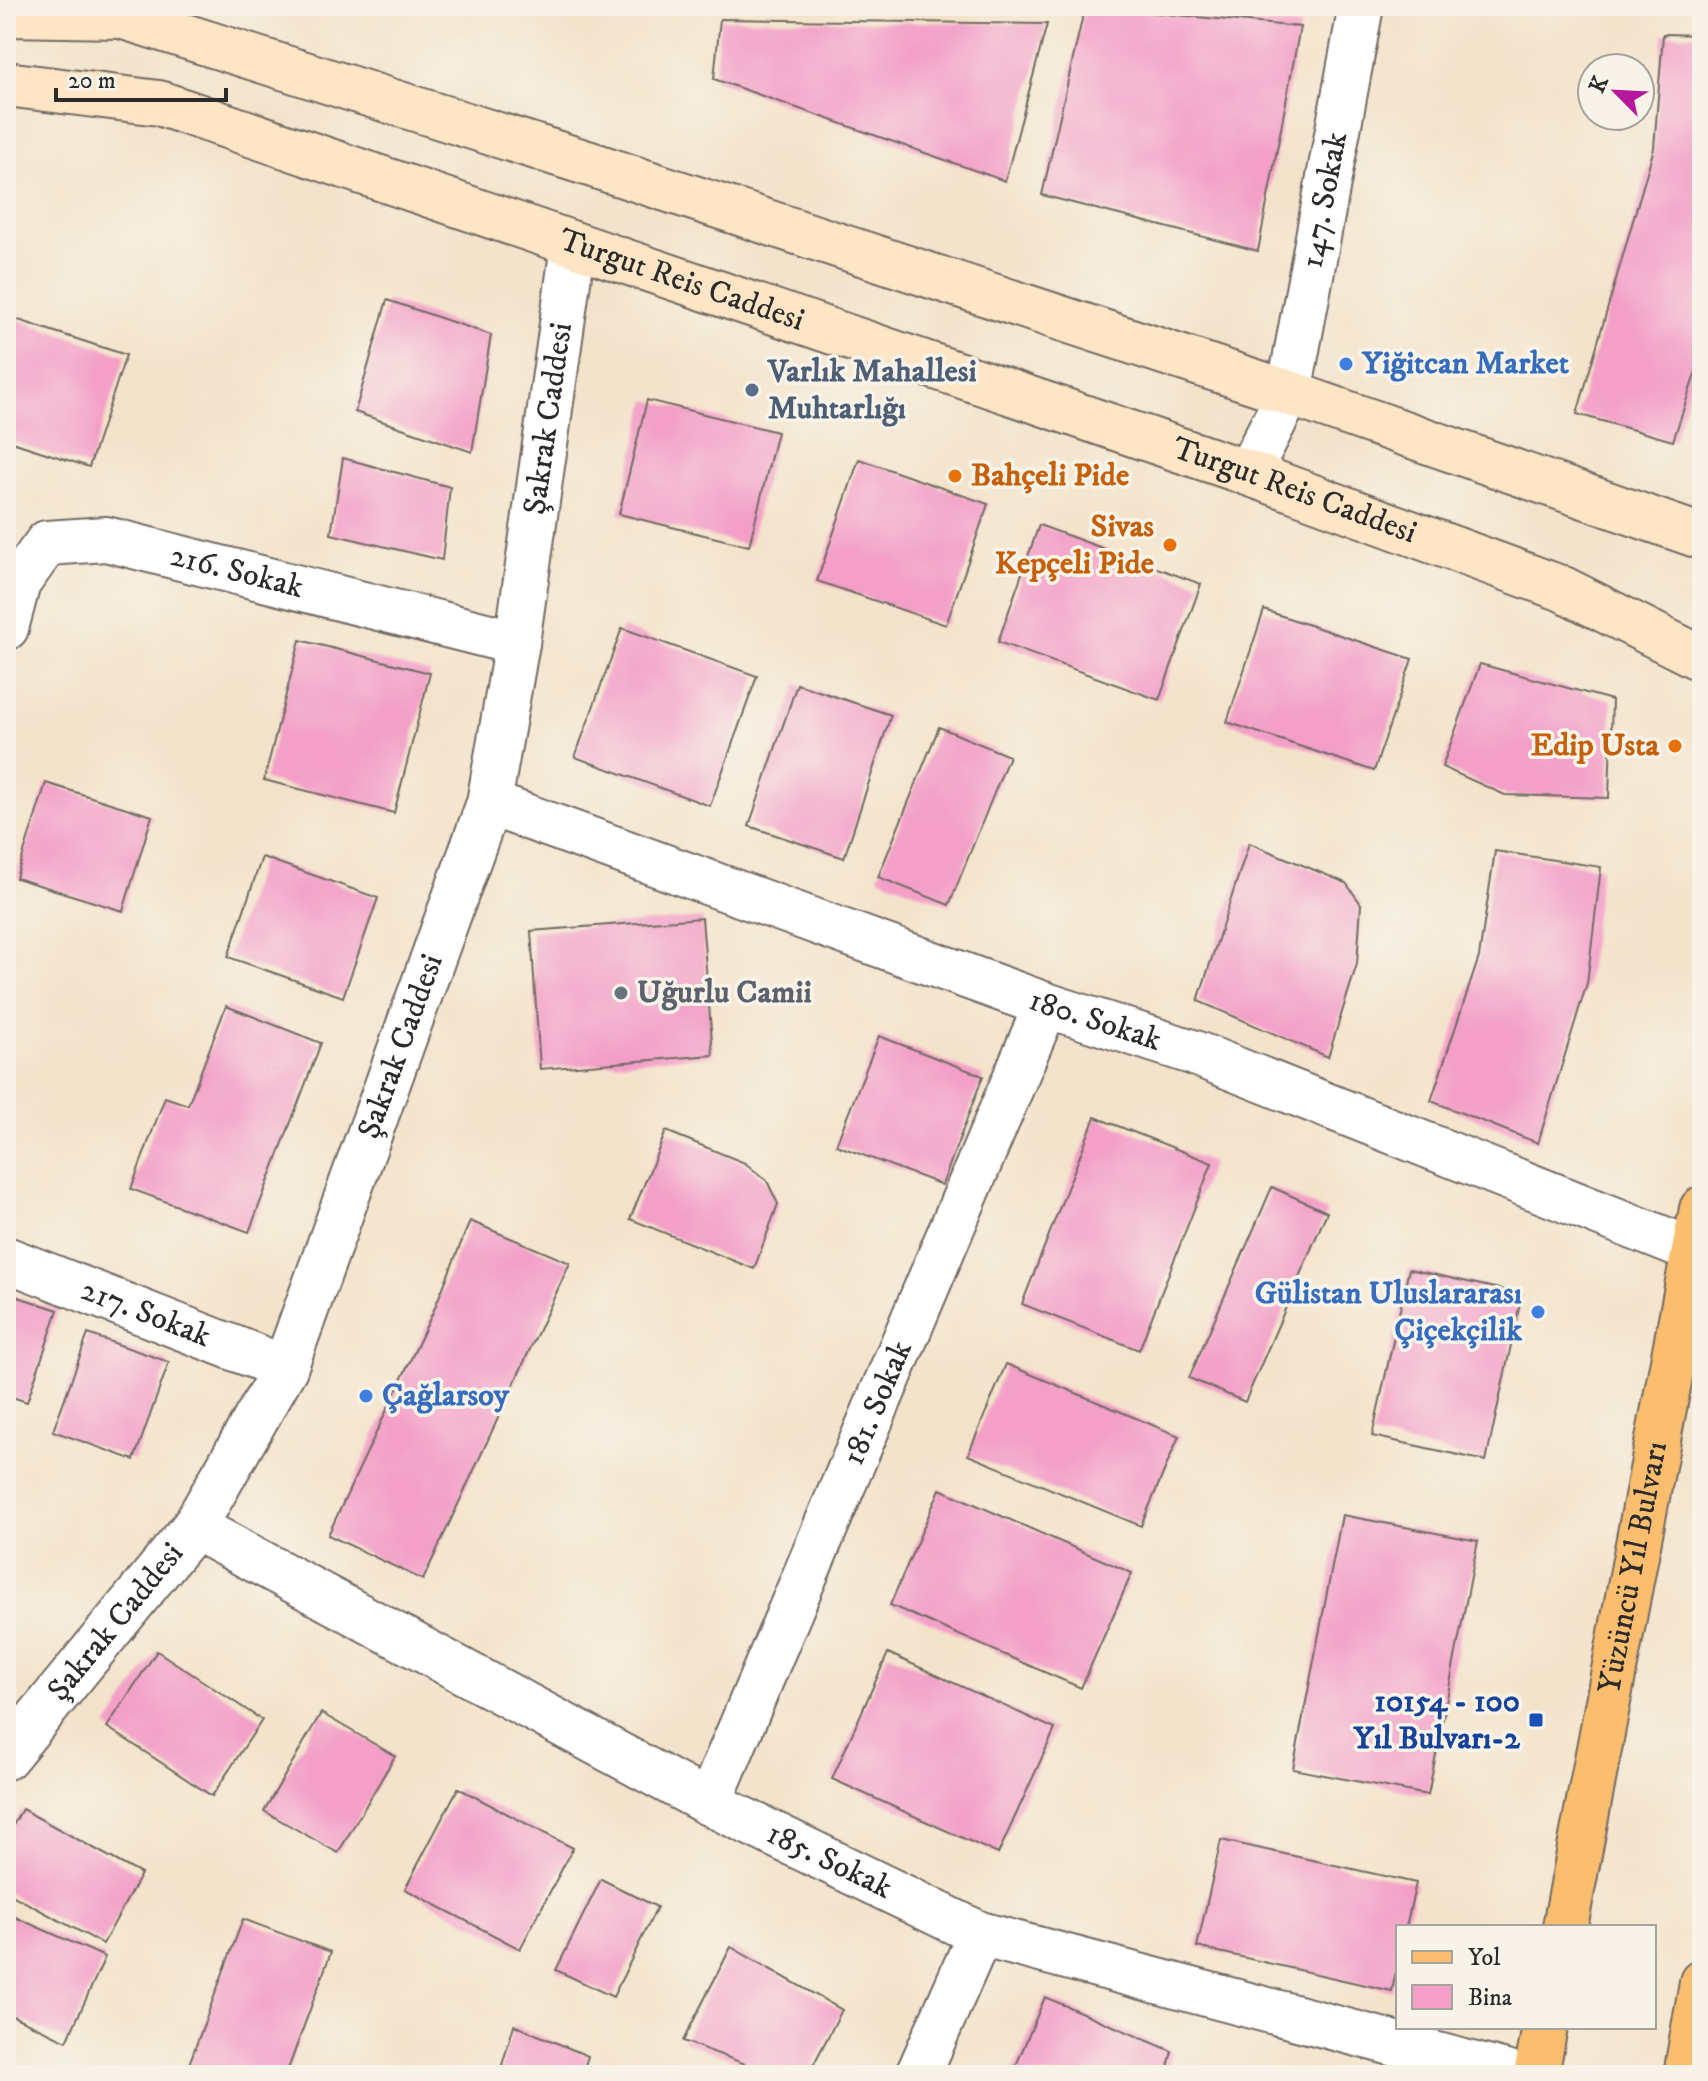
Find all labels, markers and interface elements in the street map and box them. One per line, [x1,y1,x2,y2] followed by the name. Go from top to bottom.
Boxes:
[56,52,226,102] scale bar
[1576,52,1656,132] north arrow
[68,66,116,96] text: 20 m
[1584,71,1615,97] text: K
[1293,129,1357,272] street label: 147. Sokak
[554,220,809,341] street label: Turgut Reis Caddesi
[515,320,582,517] street label: Şakrak Caddesi
[1361,344,1570,384] place label: Yiğitcan Market
[766,352,977,429] place label: Varlık Mahallesi Muhtarlığı
[1337,355,1355,373] marker: Yiğitcan Market
[743,381,761,399] marker: Varlık Mahallesi Muhtarlığı
[1167,429,1422,553] street label: Turgut Reis Caddesi
[971,456,1129,496] place label: Bahçeli Pide
[946,467,964,485] marker: Bahçeli Pide
[995,507,1154,584] place label: Sivas Kepçeli Pide
[166,536,308,608] street label: 216. Sokak
[1161,536,1179,554] marker: Sivas Kepçeli Pide
[1531,726,1659,766] place label: Edip Usta
[1666,737,1684,755] marker: Edip Usta
[349,949,453,1144] street label: Şakrak Caddesi
[637,973,812,1013] place label: Uğurlu Camii
[1023,980,1166,1061] street label: 180. Sokak
[612,984,630,1002] marker: Uğurlu Camii
[75,1270,217,1357] street label: 217. Sokak
[1255,1274,1523,1351] place label: Gülistan Uluslararası Çiçekçilik
[1529,1303,1547,1321] marker: Gülistan Uluslararası Çiçekçilik
[834,1335,922,1472] street label: 181. Sokak
[382,1376,510,1416] place label: Çağlarsoy
[357,1387,375,1405] marker: Çağlarsoy
[1590,1438,1677,1697] street label: Yüzüncü Yıl Bulvarı
[39,1535,193,1710] street label: Şakrak Caddesi
[1353,1682,1520,1759] place label: 10154 - 100 Yıl Bulvarı-2
[1527,1711,1545,1729] marker: 10154 - 100 Yıl Bulvarı-2
[760,1814,899,1909] street label: 185. Sokak
[1396,1925,1656,2029] legend
[1468,1943,1501,1973] text: Yol
[1468,1983,1513,2013] text: Bina

